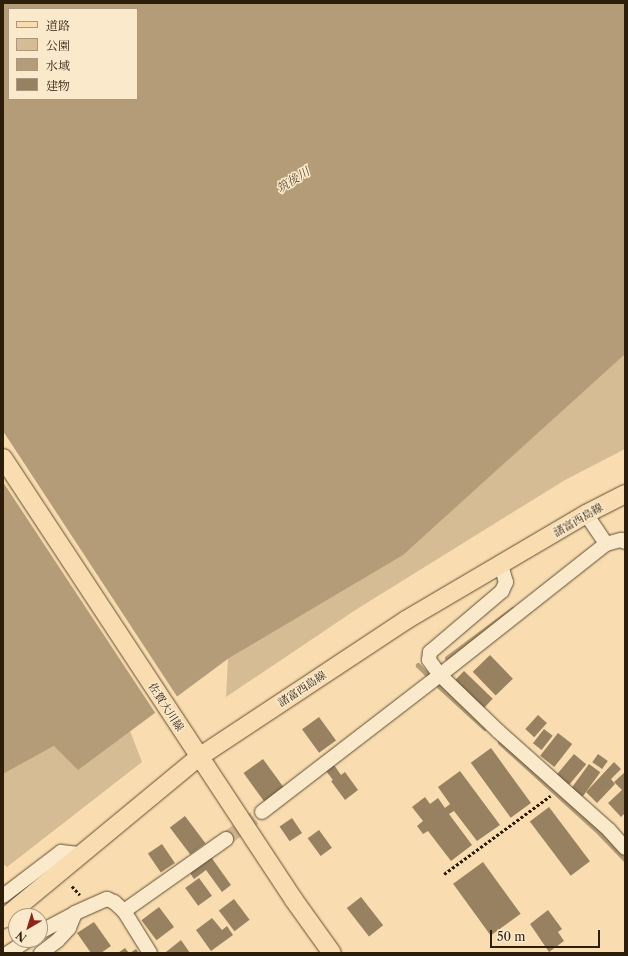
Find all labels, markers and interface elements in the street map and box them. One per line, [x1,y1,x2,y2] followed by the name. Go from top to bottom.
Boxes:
[8,8,138,100] legend
[46,18,70,33] text: 道路
[46,38,70,53] text: 公園
[46,58,70,73] text: 水域
[46,78,70,93] text: 建物
[274,164,312,196] water label: 筑後川
[551,501,605,539] street label: 諸富西島線
[275,668,329,710] street label: 諸富西島線
[145,680,187,734] street label: 佐賀大川線
[8,908,48,948] north arrow
[492,922,602,948] scale bar
[13,928,29,945] text: N
[497,929,526,944] text: 50 m

